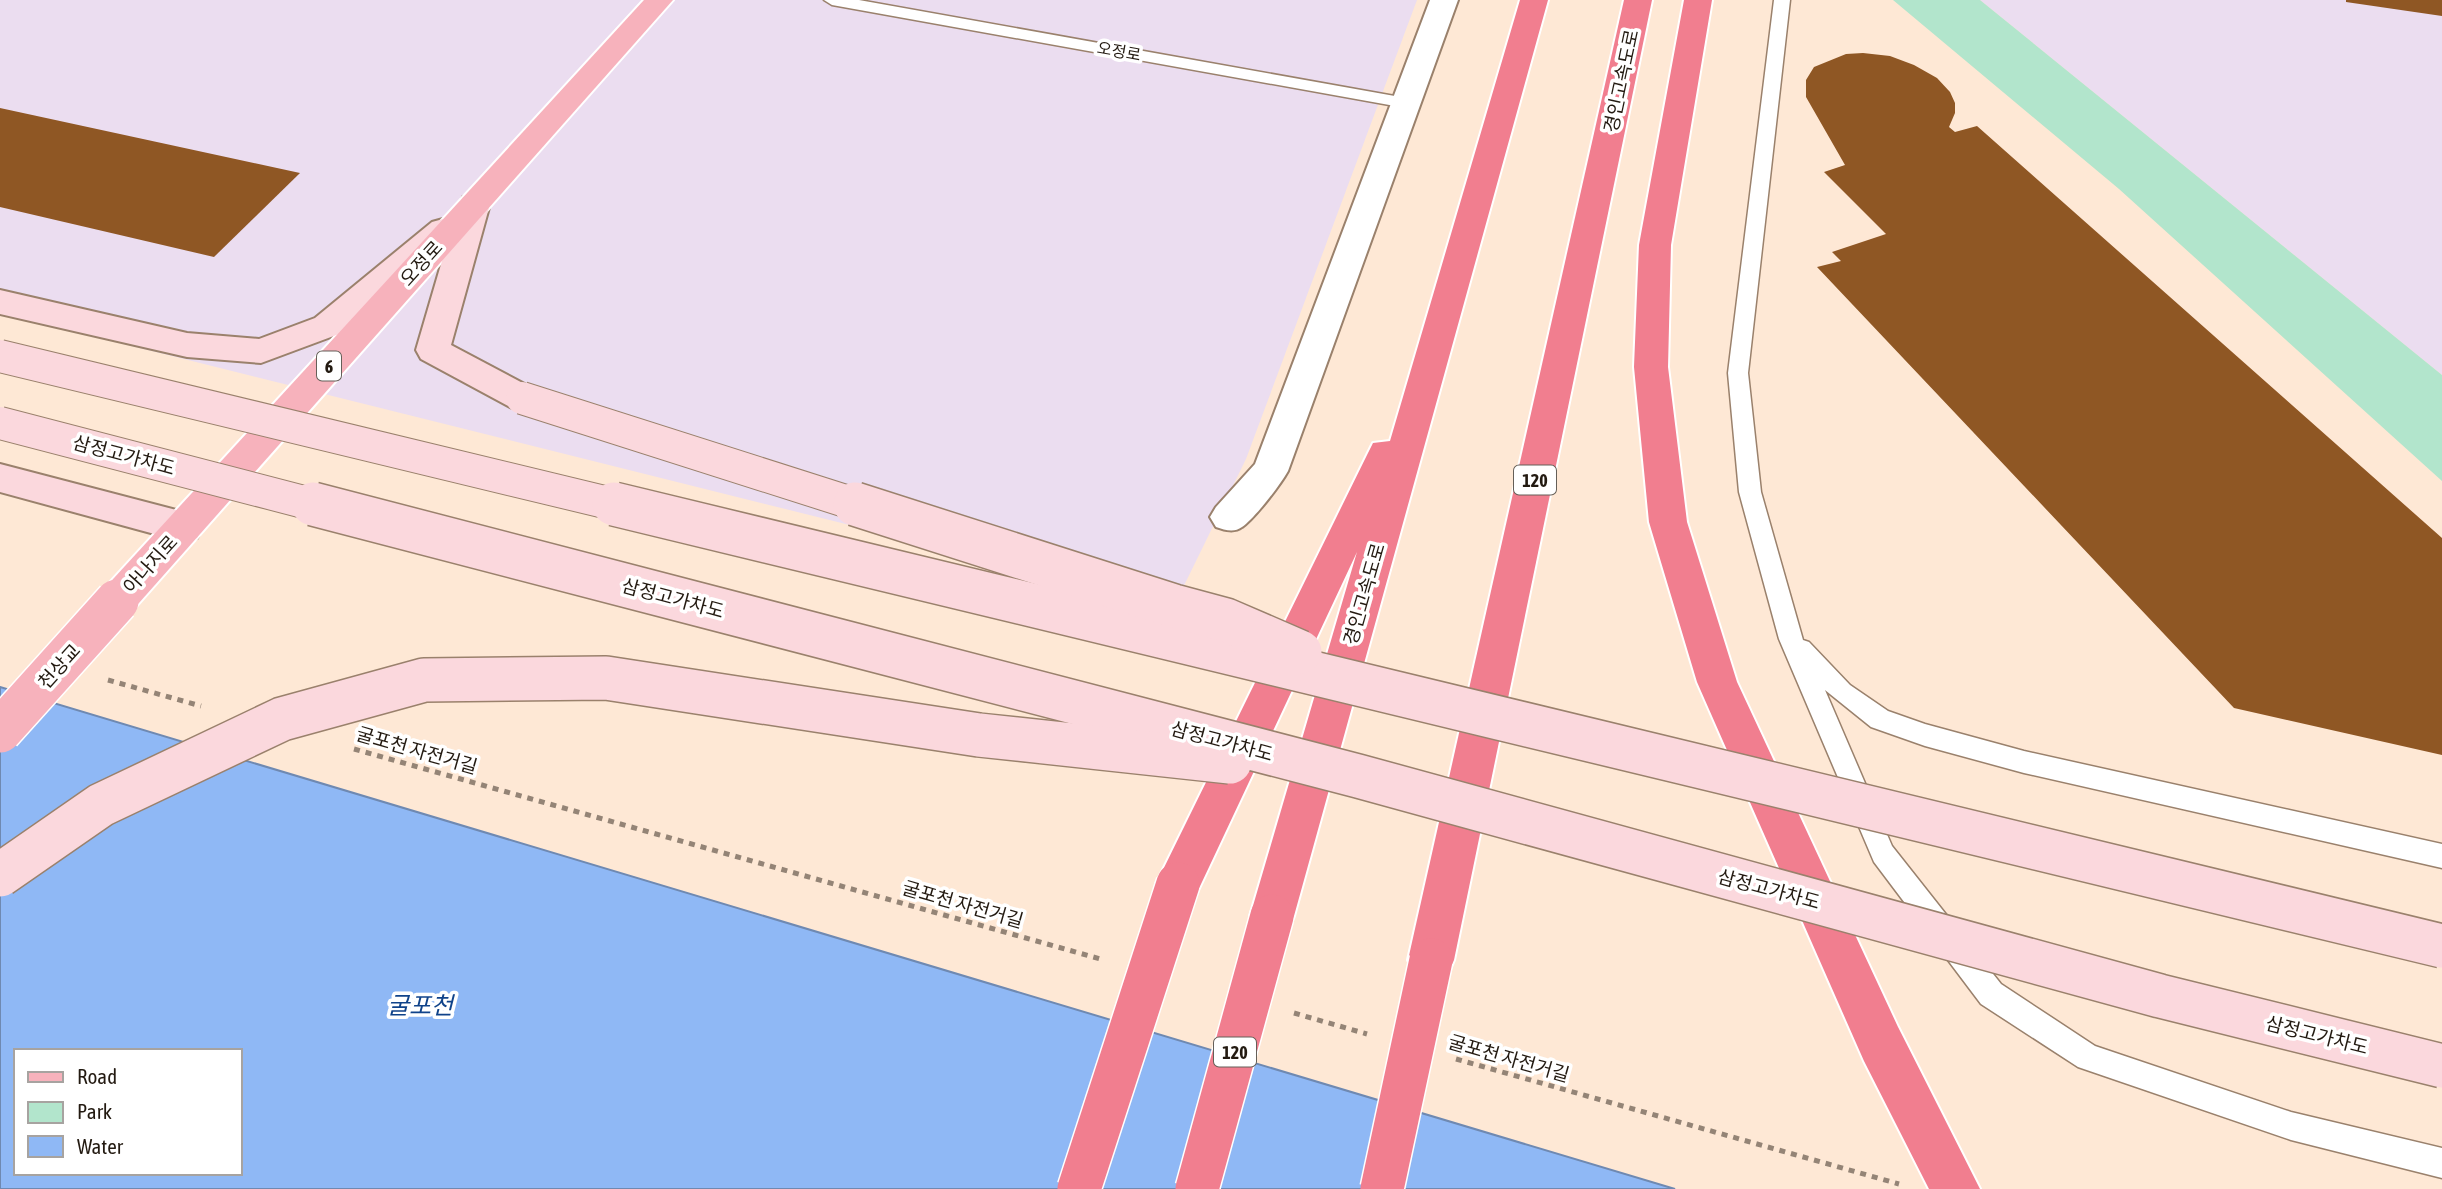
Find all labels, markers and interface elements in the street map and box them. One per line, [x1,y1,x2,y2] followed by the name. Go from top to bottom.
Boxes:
[1599,27,1643,135] street label: 경인고속도로
[1096,38,1143,64] street label: 오정로
[395,236,447,290] street label: 오정로
[317,352,341,380] road number: 6
[70,431,178,479] street label: 삼정고가차도
[1514,466,1556,494] road number: 120
[118,531,182,597] street label: 아나지로
[1339,541,1389,647] street label: 경인고속도로
[619,574,727,622] street label: 삼정고가차도
[33,639,85,693] street label: 천상교
[1168,717,1276,765] street label: 삼정고가차도
[354,722,480,778] street label: 굴포천 자전거길
[1715,865,1823,913] street label: 삼정고가차도
[900,876,1026,932] street label: 굴포천 자전거길
[387,992,456,1019] water label: 굴포천
[2263,1012,2371,1058] street label: 삼정고가차도
[1446,1030,1572,1086] street label: 굴포천 자전거길
[1214,1037,1256,1066] road number: 120
[14,1049,242,1175] legend
[77,1064,117,1088] text: Road
[77,1099,112,1123] text: Park
[77,1134,124,1158] text: Water

